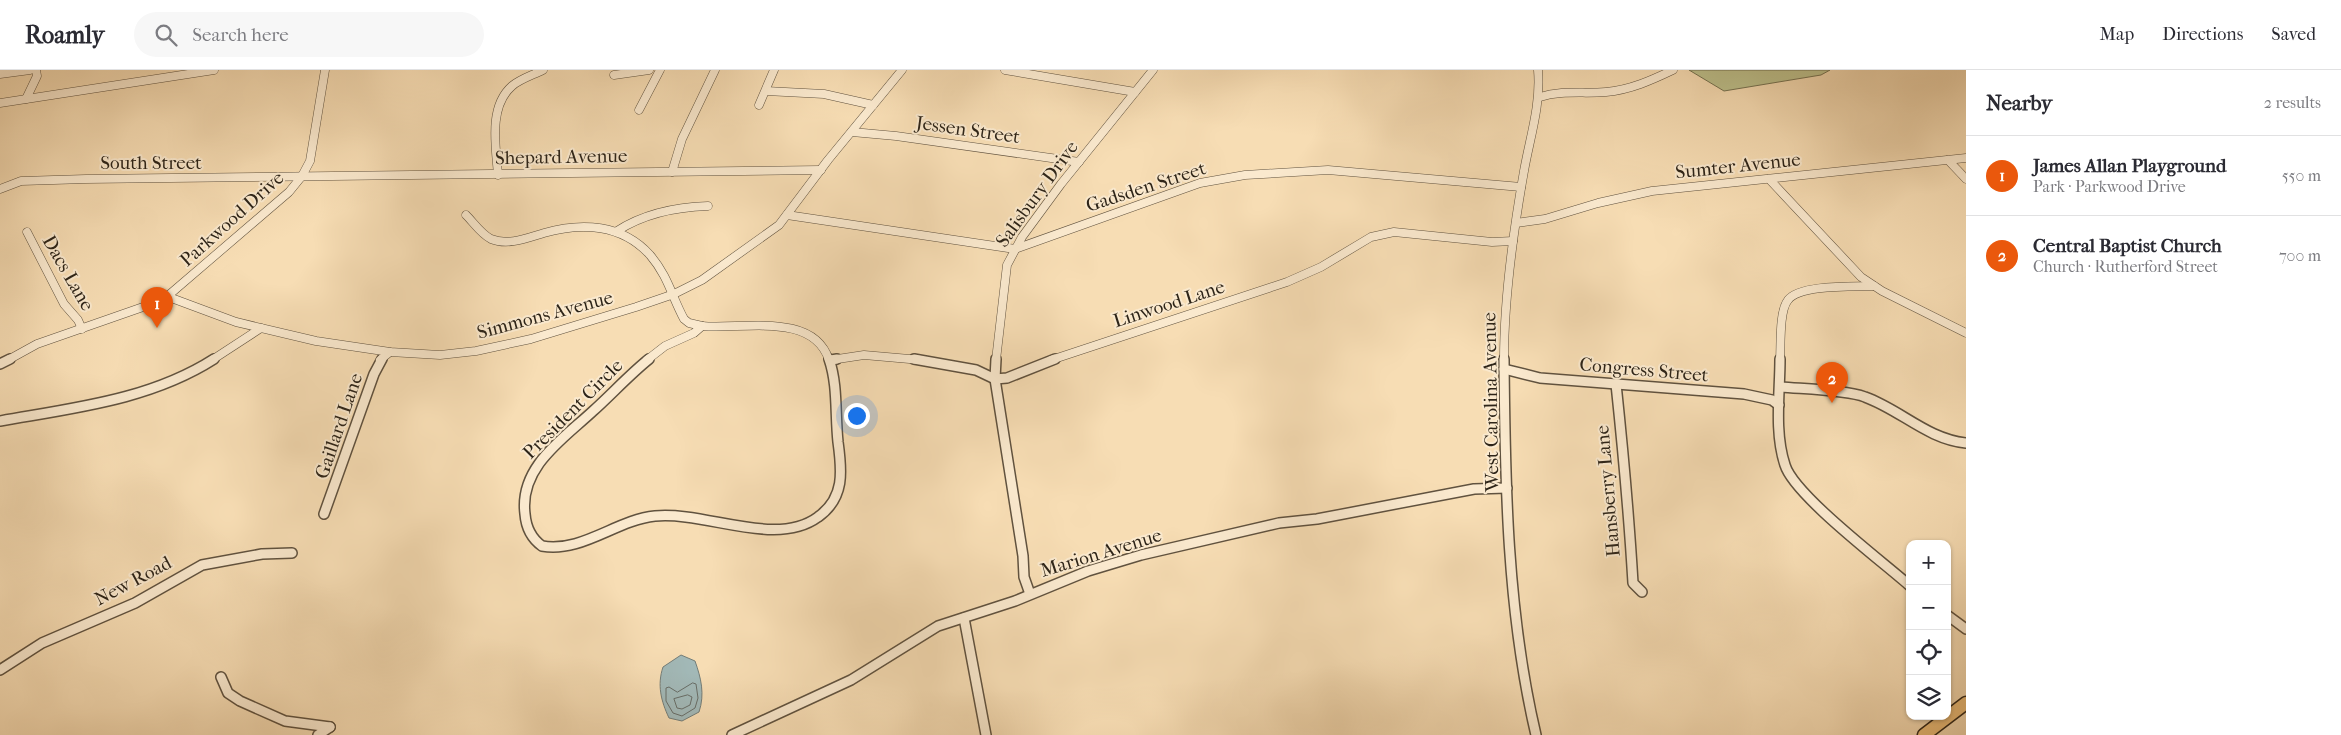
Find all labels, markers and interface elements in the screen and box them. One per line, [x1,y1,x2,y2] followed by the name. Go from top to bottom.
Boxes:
[134,12,484,57] search box
[25,21,104,49] text: Roamly
[152,21,180,49] icon: search
[192,24,289,46] text: Search here
[2100,24,2134,45] text: Map
[2162,24,2243,45] text: Directions
[2271,24,2316,45] text: Saved
[1986,91,2052,115] text: Nearby
[2264,93,2321,112] text: 2 results
[913,112,1022,148] street label: Jessen Street
[991,137,1083,251] street label: Salisbury Drive
[495,145,627,169] street label: Shepard Avenue
[1674,148,1802,184] street label: Sumter Avenue
[100,152,202,174] street label: South Street
[2033,155,2226,177] text: James Allan Playground
[1083,157,1209,217] street label: Gadsden Street
[1999,166,2005,185] text: 1
[2282,166,2321,185] text: 550 m
[176,167,288,271] street label: Parkwood Drive
[2033,177,2186,196] text: Park · Parkwood Drive
[38,231,98,315] street label: Dacs Lane
[2033,235,2222,257] text: Central Baptist Church
[1998,246,2006,265] text: 2
[2279,246,2321,265] text: 700 m
[2033,257,2218,276] text: Church · Rutherford Street
[1111,276,1227,332] street label: Linwood Lane
[475,286,615,344] street label: Simmons Avenue
[141,287,173,328] pin: 1
[1478,312,1504,493] street label: West Carolina Avenue
[1579,353,1710,387] street label: Congress Street
[519,355,627,463] street label: President Circle
[1816,362,1848,403] pin: 2
[311,370,367,482] street label: Gaillard Lane
[844,403,870,429] your location
[1591,424,1625,558] street label: Hansberry Lane
[1038,524,1164,582] street label: Marion Avenue
[1906,540,1951,720] map controls
[1906,540,1951,585] button: +
[91,551,176,610] street label: New Road
[1906,585,1951,630] button: −
[1906,630,1951,675] button: locate
[1906,675,1951,720] button: layers

